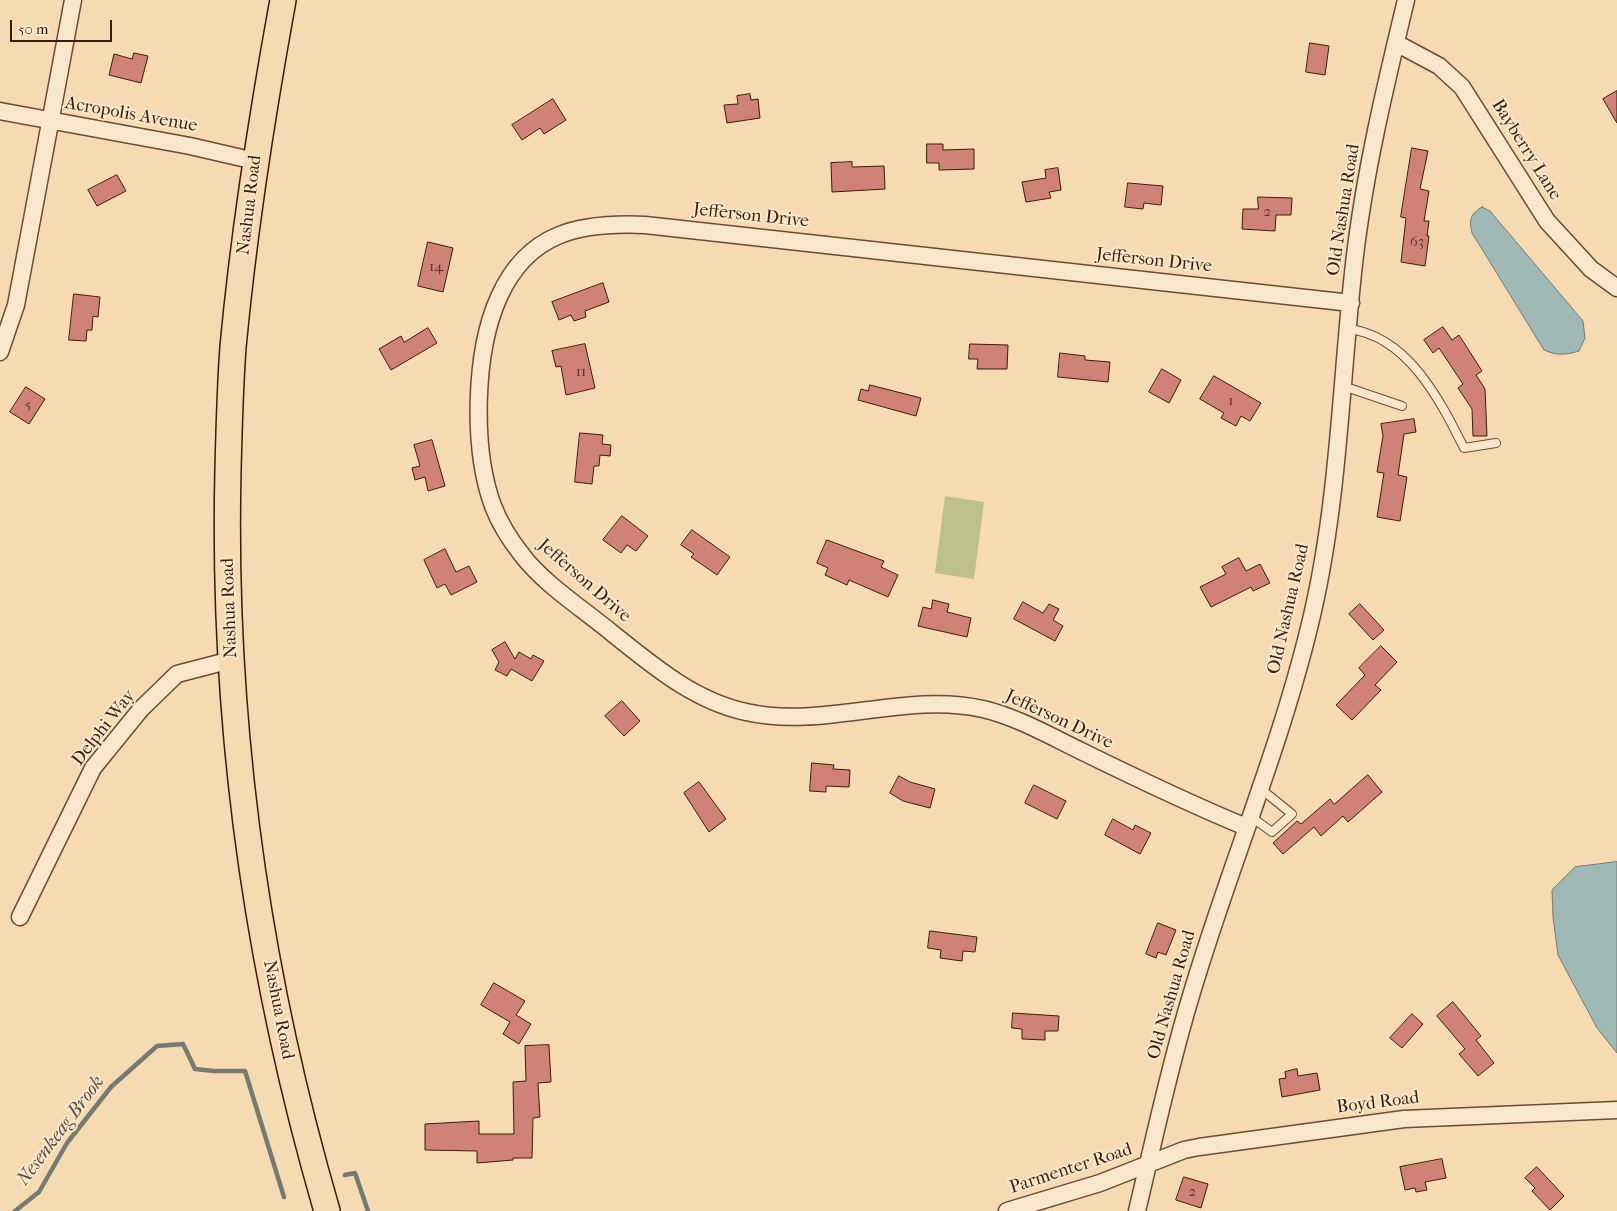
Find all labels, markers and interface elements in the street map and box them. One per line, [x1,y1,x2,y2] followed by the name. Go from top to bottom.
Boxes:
[12,10,115,42] scale bar
[18,20,48,38] text: 50 m
[63,93,199,137] street label: Acropolis Avenue
[1486,96,1566,204] street label: Bayberry Lane
[1323,143,1365,277] street label: Old Nashua Road
[233,154,267,256] street label: Nashua Road
[692,199,810,233] street label: Jefferson Drive
[1263,203,1271,221] house number: 2
[1410,233,1424,251] house number: 63
[1095,244,1213,278] street label: Jefferson Drive
[429,258,443,276] house number: 14
[576,363,586,381] house number: 11
[1228,392,1234,410] house number: 1
[25,396,31,414] house number: 5
[533,535,635,627] street label: Jefferson Drive
[1263,542,1315,676] street label: Old Nashua Road
[217,557,243,659] street label: Nashua Road
[68,686,140,770] street label: Delphi Way
[1002,686,1116,754] street label: Jefferson Drive
[1143,928,1201,1062] street label: Old Nashua Road
[258,959,298,1061] street label: Nashua Road
[12,1072,110,1190] water label: Nesenkeag Brook
[1336,1087,1420,1119] street label: Boyd Road
[1007,1139,1135,1199] street label: Parmenter Road
[1188,1183,1196,1201] house number: 2

